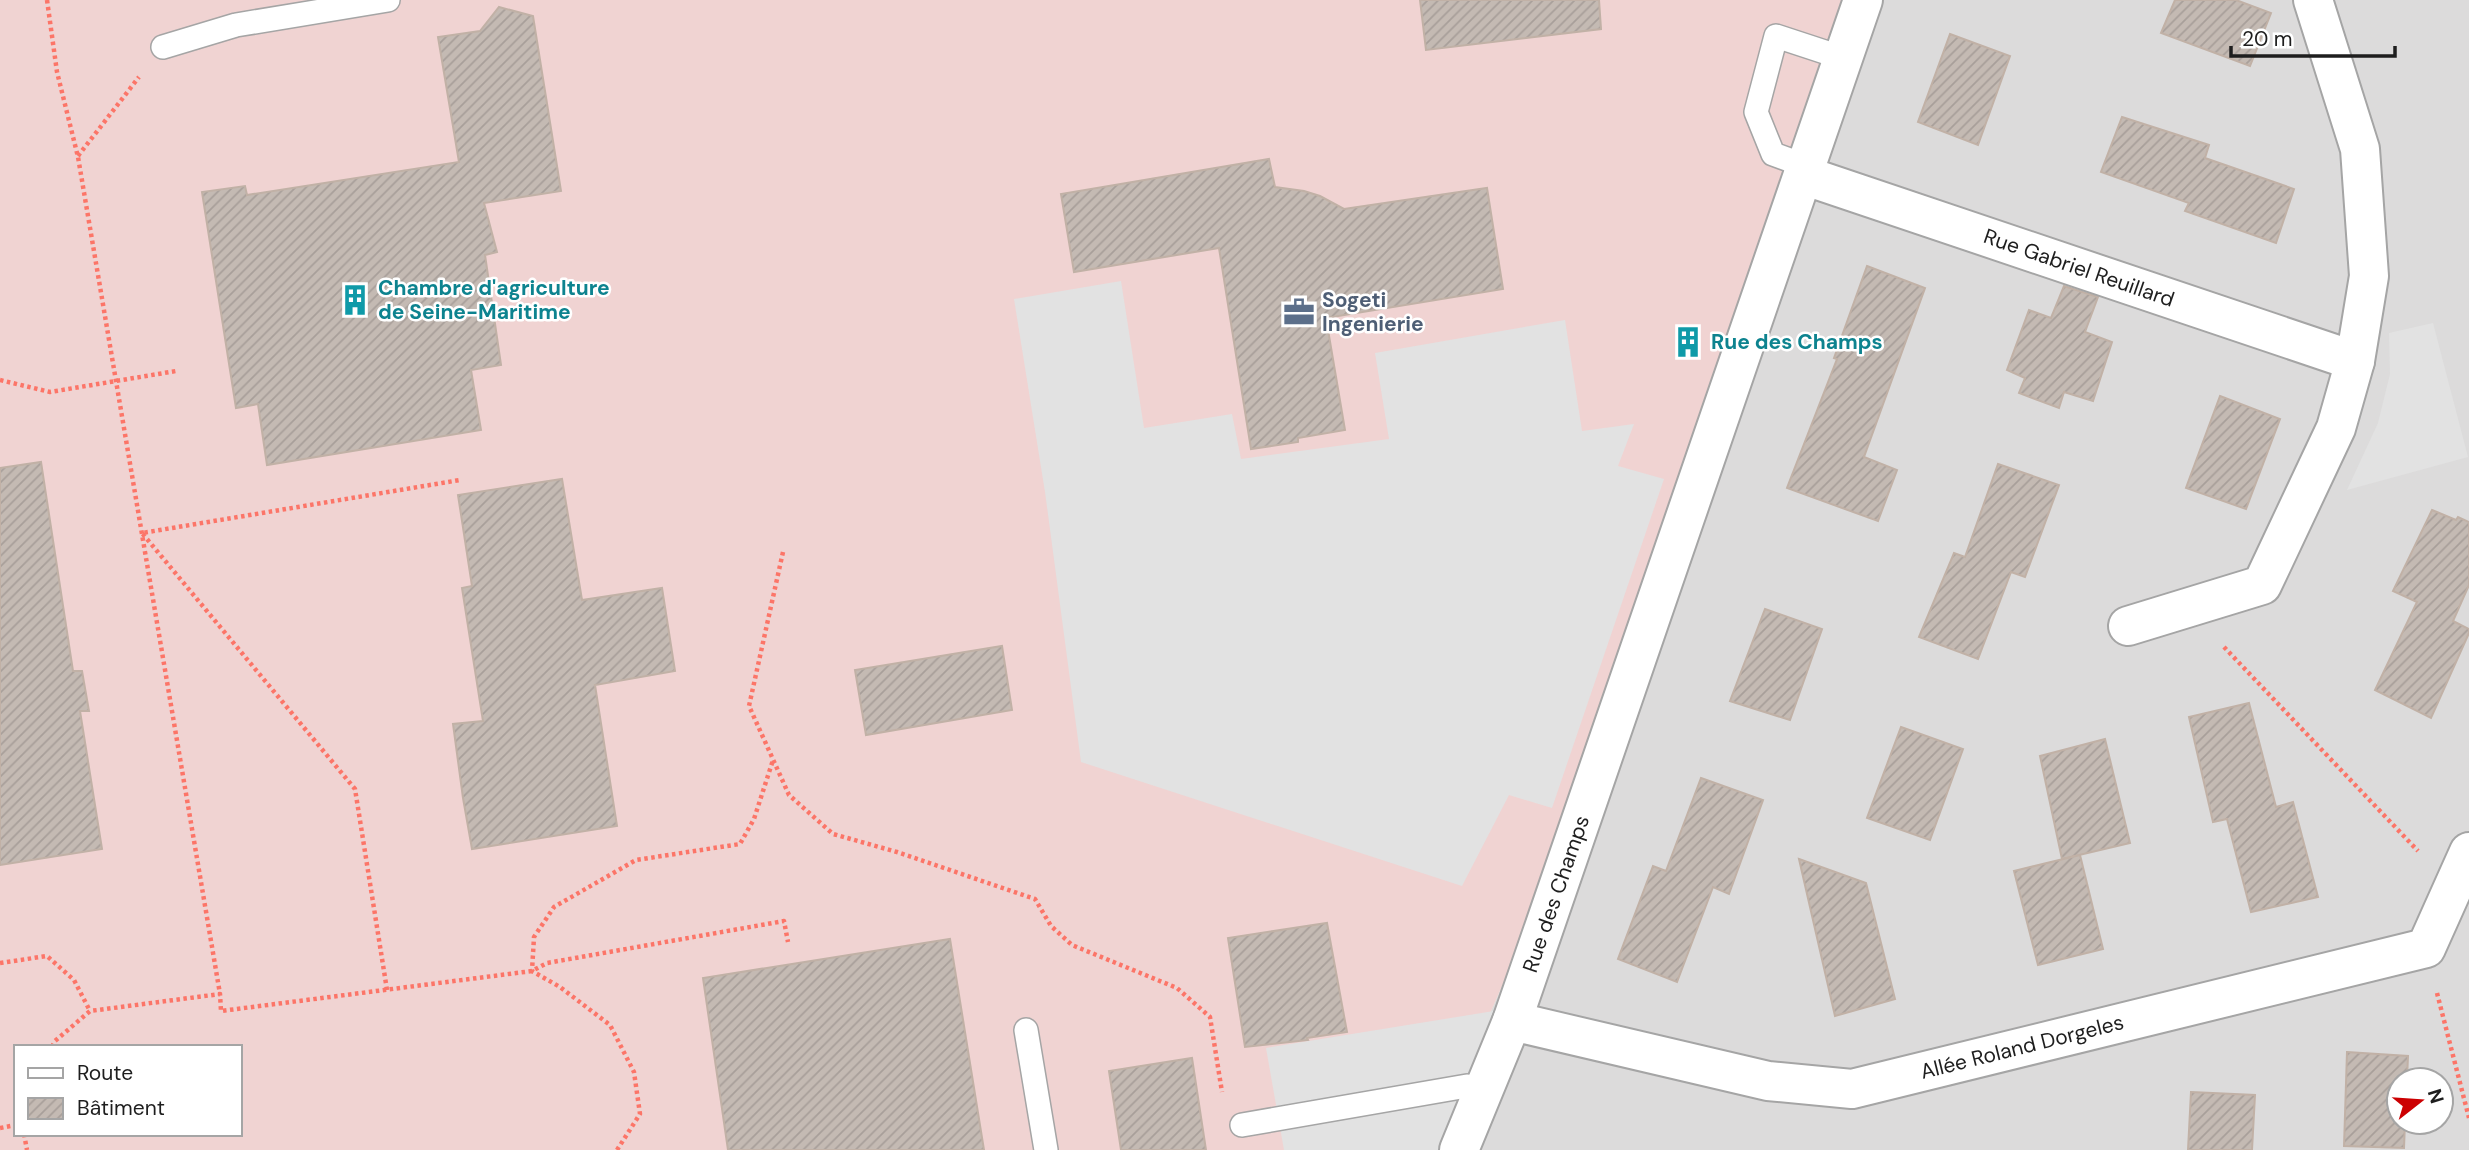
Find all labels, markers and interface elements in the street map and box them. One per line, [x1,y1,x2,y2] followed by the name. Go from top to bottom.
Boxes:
[2231,14,2396,58] scale bar
[2242,25,2293,53] text: 20 m
[1980,222,2178,314] street label: Rue Gabriel Reuillard
[378,274,610,326] place label: Chambre d'agriculture de Seine-Maritime
[338,283,372,317] building icon: Chambre d'agriculture de Seine-Maritime
[1322,286,1424,338] place label: Sogeti Ingenierie
[1282,295,1316,329] office icon: Sogeti Ingenierie
[1671,325,1705,359] building icon: Rue des Champs
[1711,328,1883,356] place label: Rue des Champs
[1516,812,1596,976] street label: Rue des Champs
[1917,1008,2127,1086] street label: Allée Roland Dorgeles
[14,1045,242,1136] legend
[77,1059,133,1087] text: Route
[2385,1066,2455,1136] north arrow
[2422,1086,2450,1106] text: N
[77,1094,165,1122] text: Bâtiment

